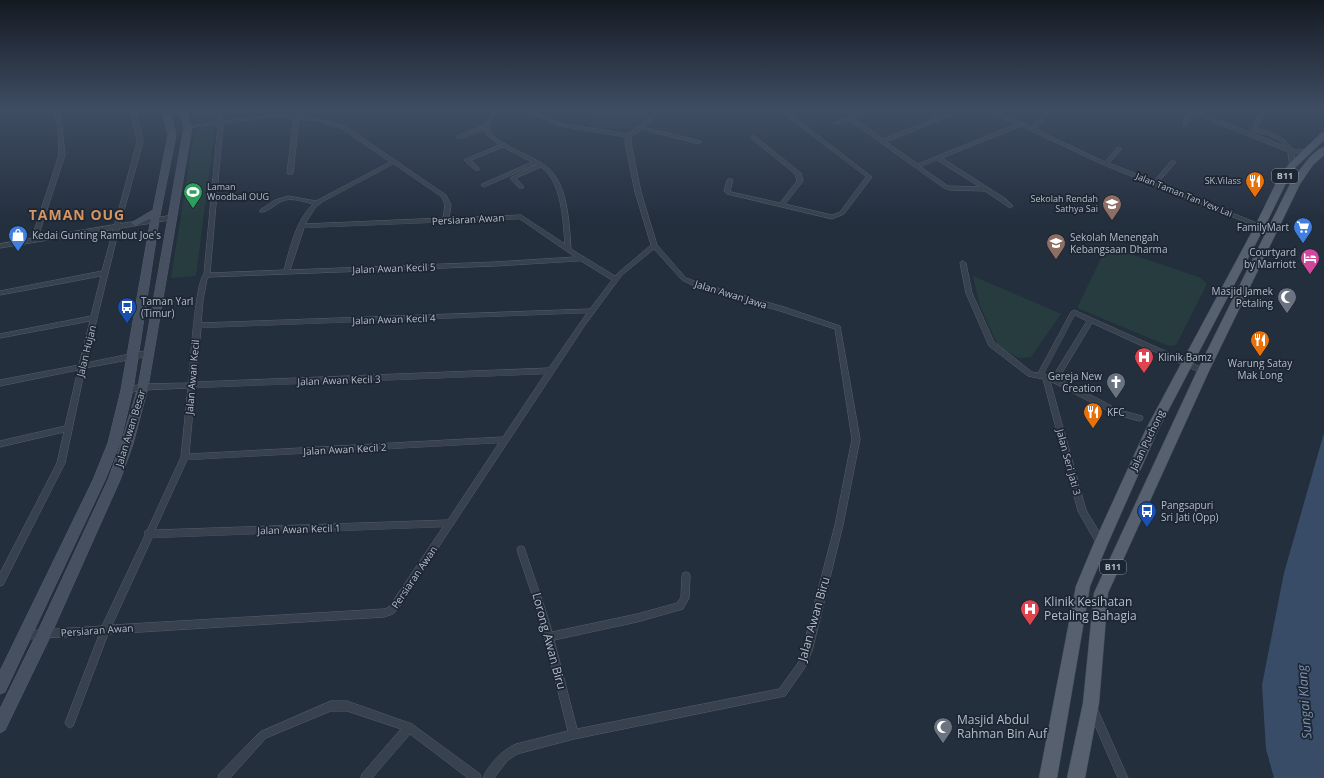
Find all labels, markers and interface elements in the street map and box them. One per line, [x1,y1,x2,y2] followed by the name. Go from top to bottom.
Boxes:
[1133,169,1234,220] street label: Jalan Taman Tan Yew Lai
[1272,169,1298,183] road number: B11
[1244,170,1266,198] restaurant icon: SK.Vilass
[1205,174,1241,187] place label: SK.Vilass
[207,180,269,203] place label: Laman Woodball OUG
[182,181,204,209] sports icon: Laman Woodball OUG
[1031,192,1098,215] place label: Sekolah Rendah Sathya Sai
[1101,193,1123,221] school or university icon: Sekolah Rendah Sathya Sai
[29,205,125,224] district label: TAMAN OUG
[431,210,505,228] street label: Persiaran Awan
[1292,216,1314,244] supermarket icon: FamilyMart
[1237,220,1289,234] place label: FamilyMart
[7,224,29,252] shop icon: Kedai Gunting Rambut Joe's
[32,228,161,242] place label: Kedai Gunting Rambut Joe's
[1070,230,1167,256] place label: Sekolah Menengah Kebangsaan Dharma
[1045,232,1067,260] school or university icon: Sekolah Menengah Kebangsaan Dharma
[1244,245,1296,271] place label: Courtyard by Marriott
[1299,247,1321,275] hotel icon: Courtyard by Marriott
[351,260,436,276] street label: Jalan Awan Kecil 5
[692,276,769,312] street label: Jalan Awan Jawa
[1212,284,1274,310] place label: Masjid Jamek Petaling
[1276,286,1298,314] mosque icon: Masjid Jamek Petaling
[141,294,193,320] place label: Taman Yarl (Timur)
[116,296,138,324] bus stop icon: Taman Yarl (Timur)
[351,311,436,327] street label: Jalan Awan Kecil 4
[73,324,99,379] street label: Jalan Hujan
[1249,329,1271,357] restaurant icon: Warung Satay Mak Long
[182,339,202,416] street label: Jalan Awan Kecil
[1133,346,1155,374] hospital icon: Klinik Bamz
[1158,350,1212,364] place label: Klinik Bamz
[1228,356,1293,382] place label: Warung Satay Mak Long
[1048,369,1102,395] place label: Gereja New Creation
[1105,371,1127,399] church icon: Gereja New Creation
[296,372,381,388] street label: Jalan Awan Kecil 3
[111,388,148,469] street label: Jalan Awan Besar
[1082,401,1104,429] restaurant icon: KFC
[1107,405,1125,419] place label: KFC
[1126,407,1168,473] street label: Jalan Puchong
[1053,426,1085,497] street label: Jalan Seri Jati 3
[302,440,387,458] street label: Jalan Awan Kecil 2
[1161,498,1219,524] place label: Pangsapuri Sri Jati (Opp)
[1136,500,1158,528] bus stop icon: Pangsapuri Sri Jati (Opp)
[256,521,341,537] street label: Jalan Awan Kecil 1
[388,543,440,611] street label: Persiaran Awan
[1100,560,1126,574] road number: B11
[793,575,834,664] street label: Jalan Awan Biru
[528,591,571,691] street label: Lorong Awan Biru
[1044,593,1137,624] place label: Klinik Kesihatan Petaling Bahagia
[1019,598,1041,626] hospital icon: Klinik Kesihatan Petaling Bahagia
[60,620,134,640] street label: Persiaran Awan
[1292,663,1316,740] water label: Sungai Klang
[957,711,1048,742] place label: Masjid Abdul Rahman Bin Auf
[932,716,954,744] mosque icon: Masjid Abdul Rahman Bin Auf

